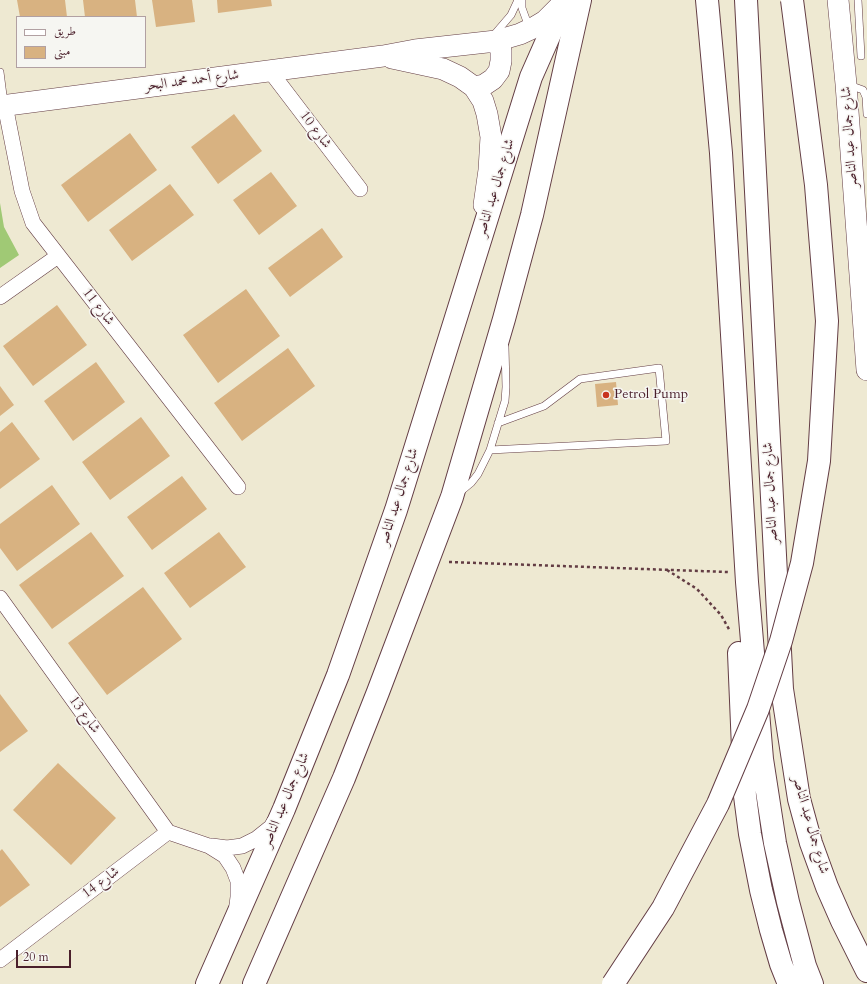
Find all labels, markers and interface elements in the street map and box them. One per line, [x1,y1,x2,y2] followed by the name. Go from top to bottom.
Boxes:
[16,16,146,68] legend
[54,23,76,39] text: طريق
[54,43,70,59] text: مبنى
[144,67,240,95] street label: شارع أحمد محمد البحر
[838,86,862,188] street label: شارع جمال عبد الناصر
[296,108,334,152] street label: شارع 10
[473,137,519,239] street label: شارع جمال عبد الناصر
[78,285,118,329] street label: شارع 11
[614,387,688,403] place label: Petrol Pump
[601,390,611,400] marker: Petrol Pump
[760,442,782,544] street label: شارع جمال عبد الناصر
[375,446,423,548] street label: شارع جمال عبد الناصر
[65,693,103,737] street label: شارع 13
[258,750,314,850] street label: شارع جمال عبد الناصر
[788,774,832,876] street label: شارع جمال عبد الناصر
[79,864,123,902] street label: شارع 14
[18,942,73,968] scale bar
[23,949,49,965] text: 20 m

